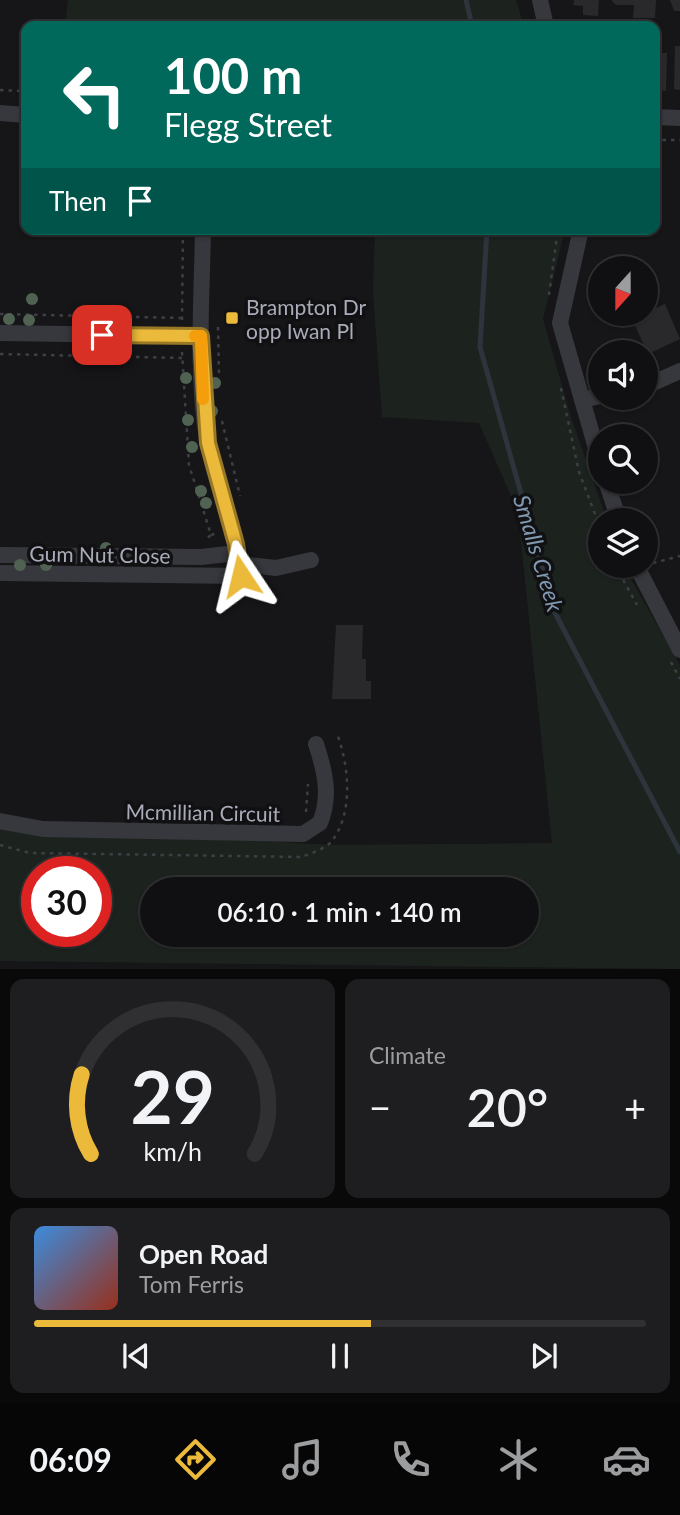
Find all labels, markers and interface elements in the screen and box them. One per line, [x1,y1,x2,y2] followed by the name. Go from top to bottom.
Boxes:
[164,46,302,104] text: 100 m
[49,49,140,140] icon: left
[164,105,332,144] text: Flegg Street
[121,182,159,220] icon: arrive
[49,185,107,217] text: Then
[588,256,658,326] north arrow
[588,256,658,578] map controls
[246,294,366,343] place label: Brampton Dr opp Iwan Pl
[72,305,132,365] pin
[224,310,240,326] marker: Brampton Dr opp Iwan Pl
[83,316,121,354] icon: arrive
[588,340,658,410] button: sound
[588,424,658,494] button: search
[508,491,570,616] water label: Smalls Creek
[588,508,658,578] button: layers
[204,539,278,613] position arrow
[29,540,171,568] street label: Gum Nut Close
[125,798,281,826] street label: Mcmillian Circuit
[21,856,112,947] speed limit sign: 30
[217,896,462,928] text: 06:10 · 1 min · 140 m
[369,1041,446,1069] text: Climate
[130,1053,215,1141] text: 29
[467,1076,548,1138] text: 20°
[369,1084,391,1130] text: −
[624,1084,646,1130] text: +
[143,1136,202,1166] text: km/h
[139,1238,268,1270] text: Open Road
[139,1270,244,1298] text: Tom Ferris
[117,1337,155,1375] icon: previous
[321,1337,359,1375] icon: pause
[525,1337,563,1375] icon: next
[171,1435,220,1484] icon: directions
[278,1435,327,1484] icon: music
[386,1435,435,1484] icon: phone
[494,1435,543,1484] icon: climate
[602,1435,651,1484] icon: car
[29,1440,112,1479] text: 06:09

